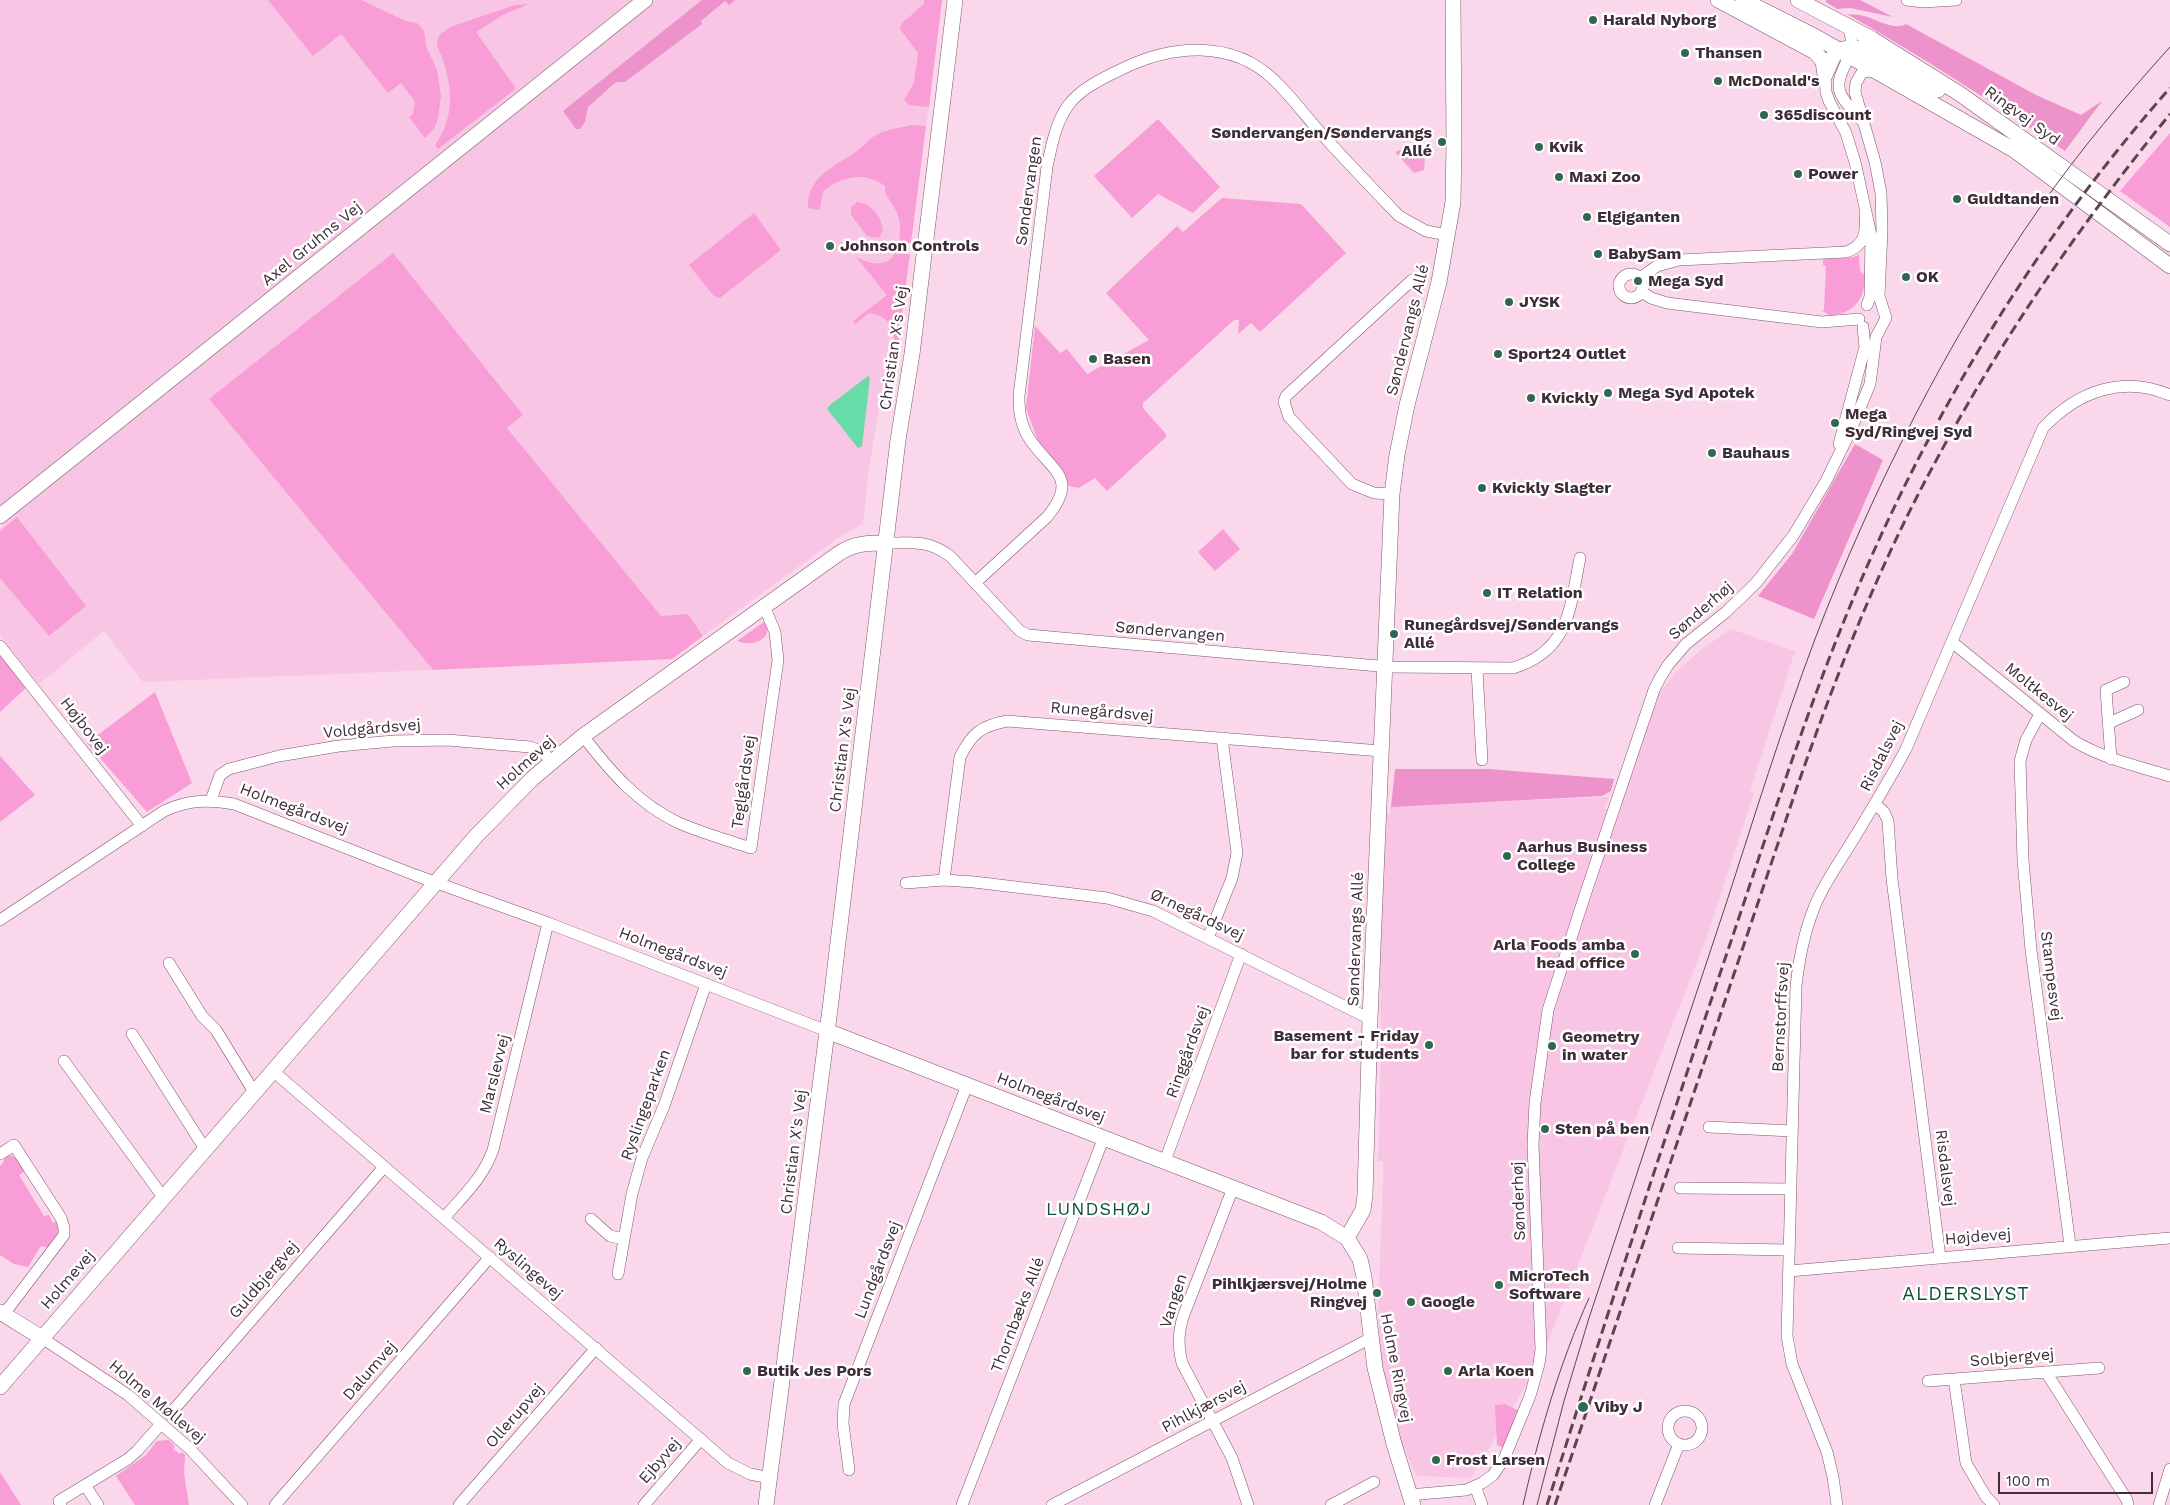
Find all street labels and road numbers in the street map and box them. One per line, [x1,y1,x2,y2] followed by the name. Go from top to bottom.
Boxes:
[1981,82,2063,150] street label: Ringvej Syd
[1012,135,1046,247] street label: Søndervangen
[258,198,366,290] street label: Axel Gruhns Vej
[1382,262,1434,398] street label: Søndervangs Allé
[876,284,912,412] street label: Christian X's Vej
[1665,578,1737,644] street label: Sønderhøj
[1114,618,1226,646] street label: Søndervangen
[2001,659,2077,725] street label: Moltkesvej
[826,686,860,814] street label: Christian X's Vej
[56,694,112,758] street label: Højbovej
[1050,698,1154,726] street label: Runegårdsvej
[322,715,422,743] street label: Voldgårdsvej
[1856,717,1908,795] street label: Risdalsvej
[493,732,559,794] street label: Holmevej
[728,734,760,830] street label: Teglgårdsvej
[237,780,351,838] street label: Holmegårdsvej
[1344,871,1368,1007] street label: Søndervangs Allé
[1147,885,1247,945] street label: Ørnegårdsvej
[616,924,730,982] street label: Holmegårdsvej
[2036,930,2066,1022] street label: Stampesvej
[1769,962,1793,1072] street label: Bernstorffsvej
[1162,1003,1214,1101] street label: Ringgårdsvej
[476,1032,514,1116] street label: Marslevvej
[617,1047,675,1163] street label: Ryslingeparken
[994,1069,1108,1127] street label: Holmegårdsvej
[777,1088,811,1216] street label: Christian X's Vej
[1931,1128,1959,1208] street label: Risdalsvej
[1508,1161,1530,1241] street label: Sønderhøj
[851,1218,905,1322] street label: Lundgårdsvej
[1944,1225,2012,1249] street label: Højdevej
[490,1234,566,1304] street label: Ryslingevej
[225,1237,303,1323] street label: Guldbjergvej
[37,1246,99,1314] street label: Holmevej
[987,1255,1049,1375] street label: Thornbæks Allé
[1156,1271,1192,1331] street label: Vangen
[1376,1312,1416,1424] street label: Holme Ringvej
[339,1337,401,1405] street label: Dalumvej
[1969,1345,2055,1371] street label: Solbjergvej
[105,1356,209,1448] street label: Holme Møllevej
[1159,1377,1249,1437] street label: Pihlkjærsvej
[482,1380,548,1452] street label: Ollerupvej
[635,1434,685,1488] street label: Ejbyvej

